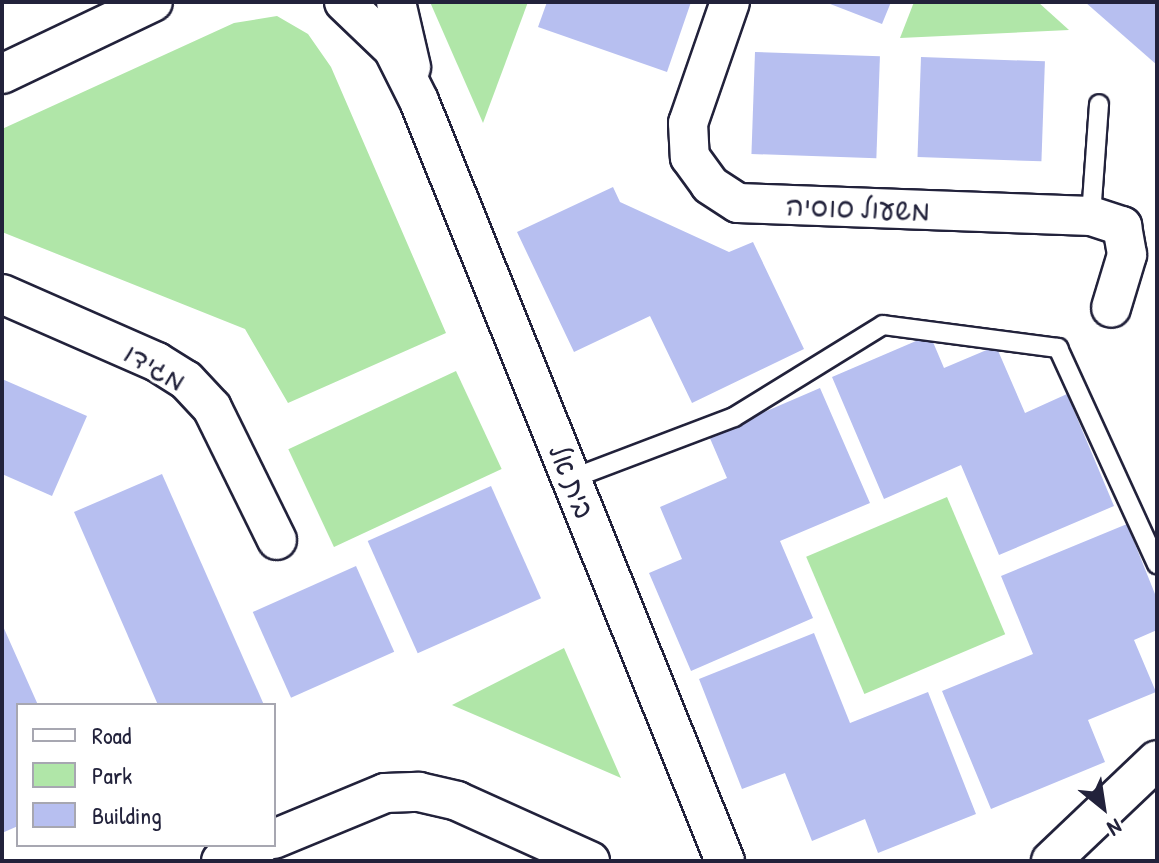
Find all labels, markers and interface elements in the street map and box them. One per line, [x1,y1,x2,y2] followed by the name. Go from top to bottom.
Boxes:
[785,189,931,227] street label: משעול סוסיה
[118,336,192,398] street label: מגידו
[542,439,602,523] street label: בית אל
[16,703,276,847] legend
[92,719,131,751] text: Road
[92,759,132,791] text: Park
[1063,767,1143,847] north arrow
[92,799,162,831] text: Building
[1102,812,1128,844] text: N

